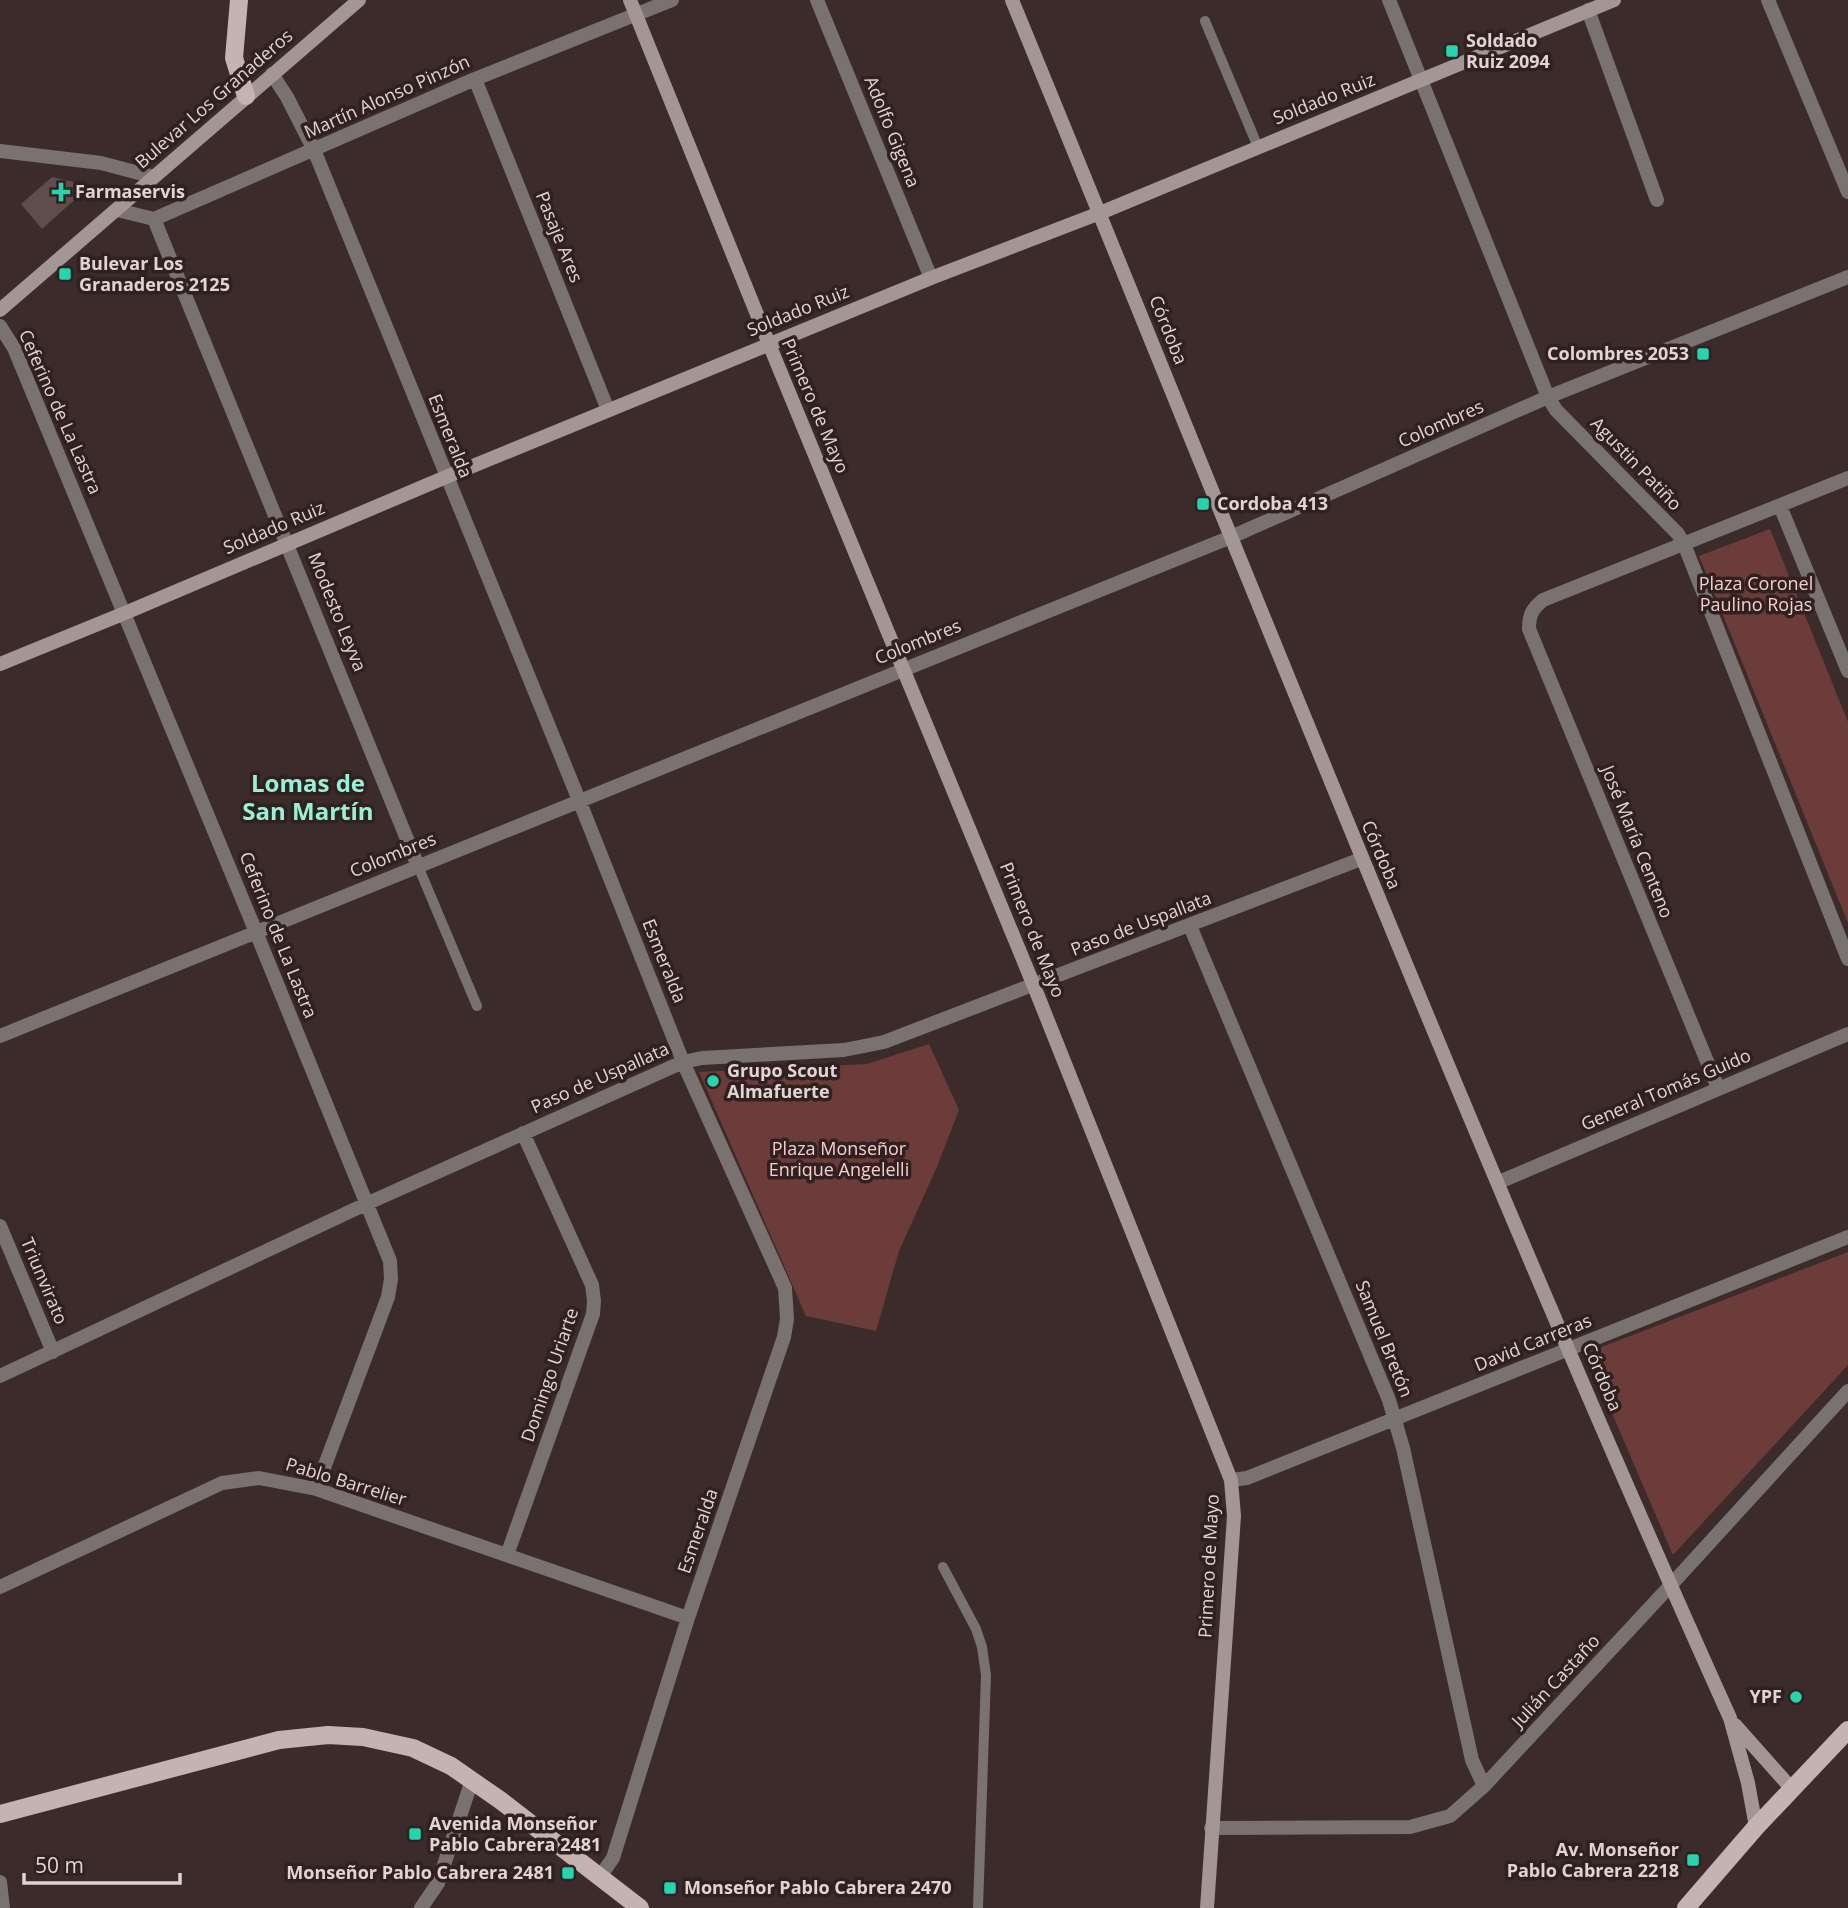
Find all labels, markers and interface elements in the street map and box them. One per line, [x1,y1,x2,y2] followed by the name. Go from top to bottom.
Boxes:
[130,23,297,173] street label: Bulevar Los Granaderos
[1466,28,1550,73] place label: Soldado Ruiz 2094
[1444,43,1460,59] marker: Soldado Ruiz 2094
[300,49,473,143] street label: Martín Alonso Pinzón
[1269,67,1378,129] street label: Soldado Ruiz
[860,72,926,191] street label: Adolfo Gigena
[75,179,185,203] place label: Farmaservis
[53,184,69,200] marker: Farmaservis
[531,188,589,286] street label: Pasaje Ares
[79,251,230,296] place label: Bulevar Los Granaderos 2125
[57,266,73,282] marker: Bulevar Los Granaderos 2125
[743,279,852,341] street label: Soldado Ruiz
[1144,292,1194,368] street label: Córdoba
[14,326,108,498] street label: Ceferino de La Lastra
[777,335,855,477] street label: Primero de Mayo
[1547,341,1689,365] place label: Colombres 2053
[1695,346,1711,362] marker: Colombres 2053
[423,390,479,481] street label: Esmeralda
[1394,394,1487,453] street label: Colombres
[1586,411,1687,515] street label: Agustin Patiño
[1217,491,1328,515] place label: Cordoba 413
[219,495,328,559] street label: Soldado Ruiz
[1195,496,1211,512] marker: Cordoba 413
[303,549,373,675] street label: Modesto Leyva
[1699,571,1813,616] park label: Plaza Coronel Paulino Rojas
[871,613,964,669] street label: Colombres
[1596,760,1680,922] street label: José María Centeno
[242,766,374,827] district label: Lomas de San Martín
[1357,817,1407,893] street label: Córdoba
[346,826,439,882] street label: Colombres
[235,848,323,1021] street label: Ceferino de La Lastra
[995,858,1071,1001] street label: Primero de Mayo
[1067,885,1214,961] street label: Paso de Uspallata
[637,915,693,1006] street label: Esmeralda
[527,1036,673,1118] street label: Paso de Uspallata
[1577,1042,1754,1136] street label: General Tomás Guido
[727,1058,837,1103] place label: Grupo Scout Almafuerte
[705,1073,721,1089] marker: Grupo Scout Almafuerte
[769,1136,909,1181] park label: Plaza Monseñor Enrique Angelelli
[16,1234,74,1328] street label: Triunvirato
[1351,1277,1419,1401] street label: Samuel Bretón
[515,1304,583,1445] street label: Domingo Uriarte
[1470,1308,1595,1376] street label: David Carreras
[1578,1339,1628,1415] street label: Córdoba
[283,1451,410,1511] street label: Pablo Barrelier
[671,1485,723,1576] street label: Esmeralda
[1192,1493,1224,1639] street label: Primero de Mayo
[1505,1629,1605,1733] street label: Julián Castaño
[1750,1684,1782,1708] place label: YPF
[1788,1689,1804,1705] marker: YPF
[429,1811,601,1856] place label: Avenida Monseñor Pablo Cabrera 2481
[407,1826,423,1842] marker: Avenida Monseñor Pablo Cabrera 2481
[1507,1837,1679,1882] place label: Av. Monseñor Pablo Cabrera 2218
[24,1842,180,1886] scale bar
[35,1851,84,1879] text: 50 m
[1685,1852,1701,1868] marker: Av. Monseñor Pablo Cabrera 2218
[286,1860,554,1884] place label: Monseñor Pablo Cabrera 2481
[560,1865,576,1881] marker: Monseñor Pablo Cabrera 2481
[684,1875,952,1899] place label: Monseñor Pablo Cabrera 2470
[662,1880,678,1896] marker: Monseñor Pablo Cabrera 2470

